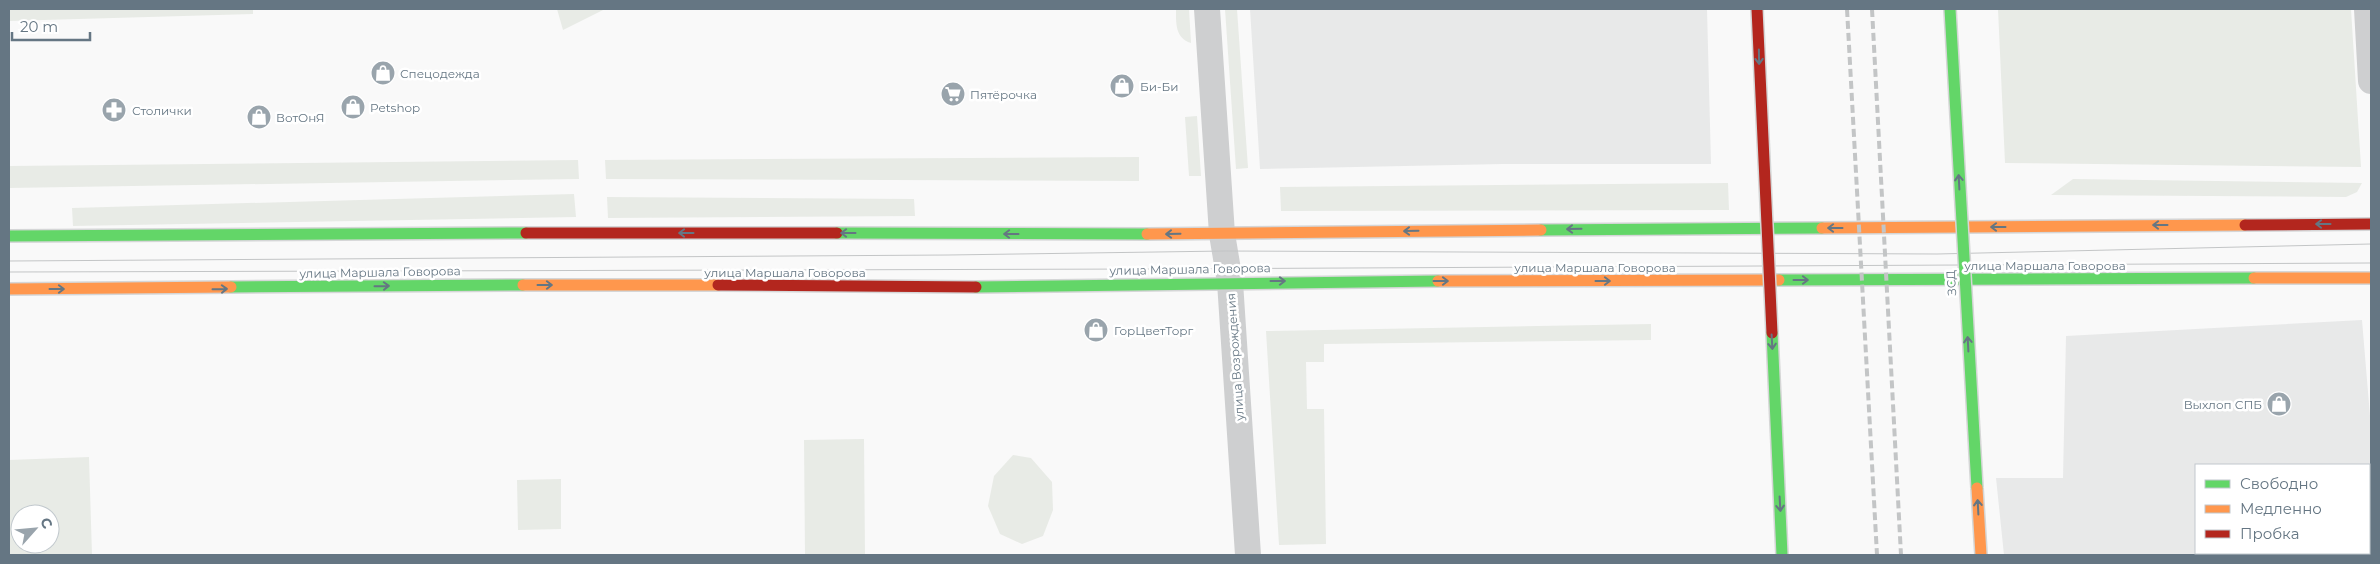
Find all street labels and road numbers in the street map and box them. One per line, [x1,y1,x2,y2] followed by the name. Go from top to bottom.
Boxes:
[1963,258,2126,273] street label: улица Маршала Говорова
[1108,260,1271,278] street label: улица Маршала Говорова
[1513,260,1676,275] street label: улица Маршала Говорова
[298,263,461,281] street label: улица Маршала Говорова
[703,265,866,280] street label: улица Маршала Говорова
[1943,269,1959,296] street label: ЗСД
[1223,293,1247,422] street label: улица Возрождения

